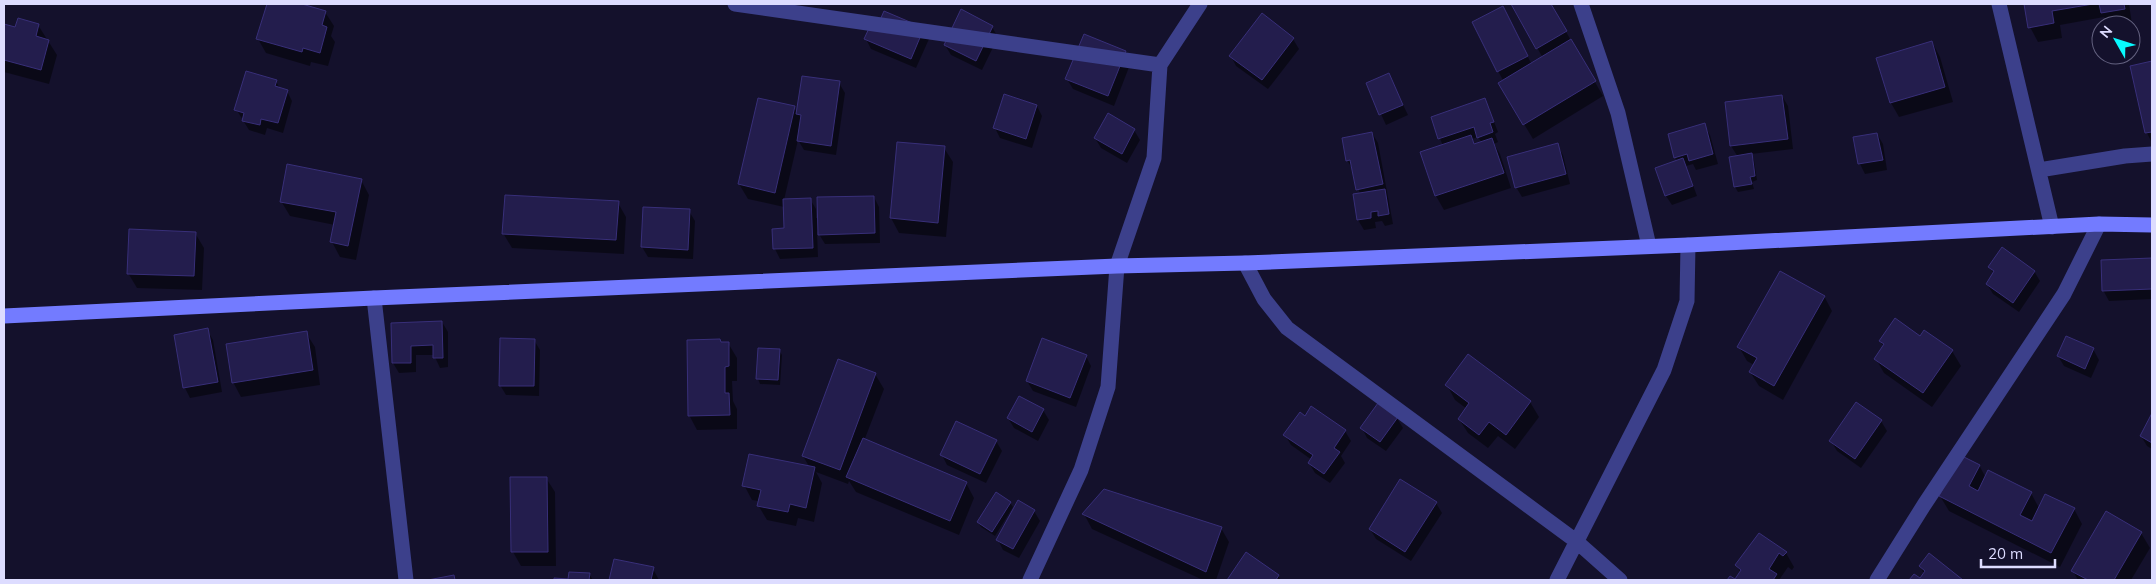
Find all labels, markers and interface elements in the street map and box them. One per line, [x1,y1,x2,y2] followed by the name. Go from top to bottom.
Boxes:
[2091,15,2141,65] north arrow
[2096,22,2116,42] text: N
[1981,536,2055,568] scale bar
[1988,544,2023,563] text: 20 m

